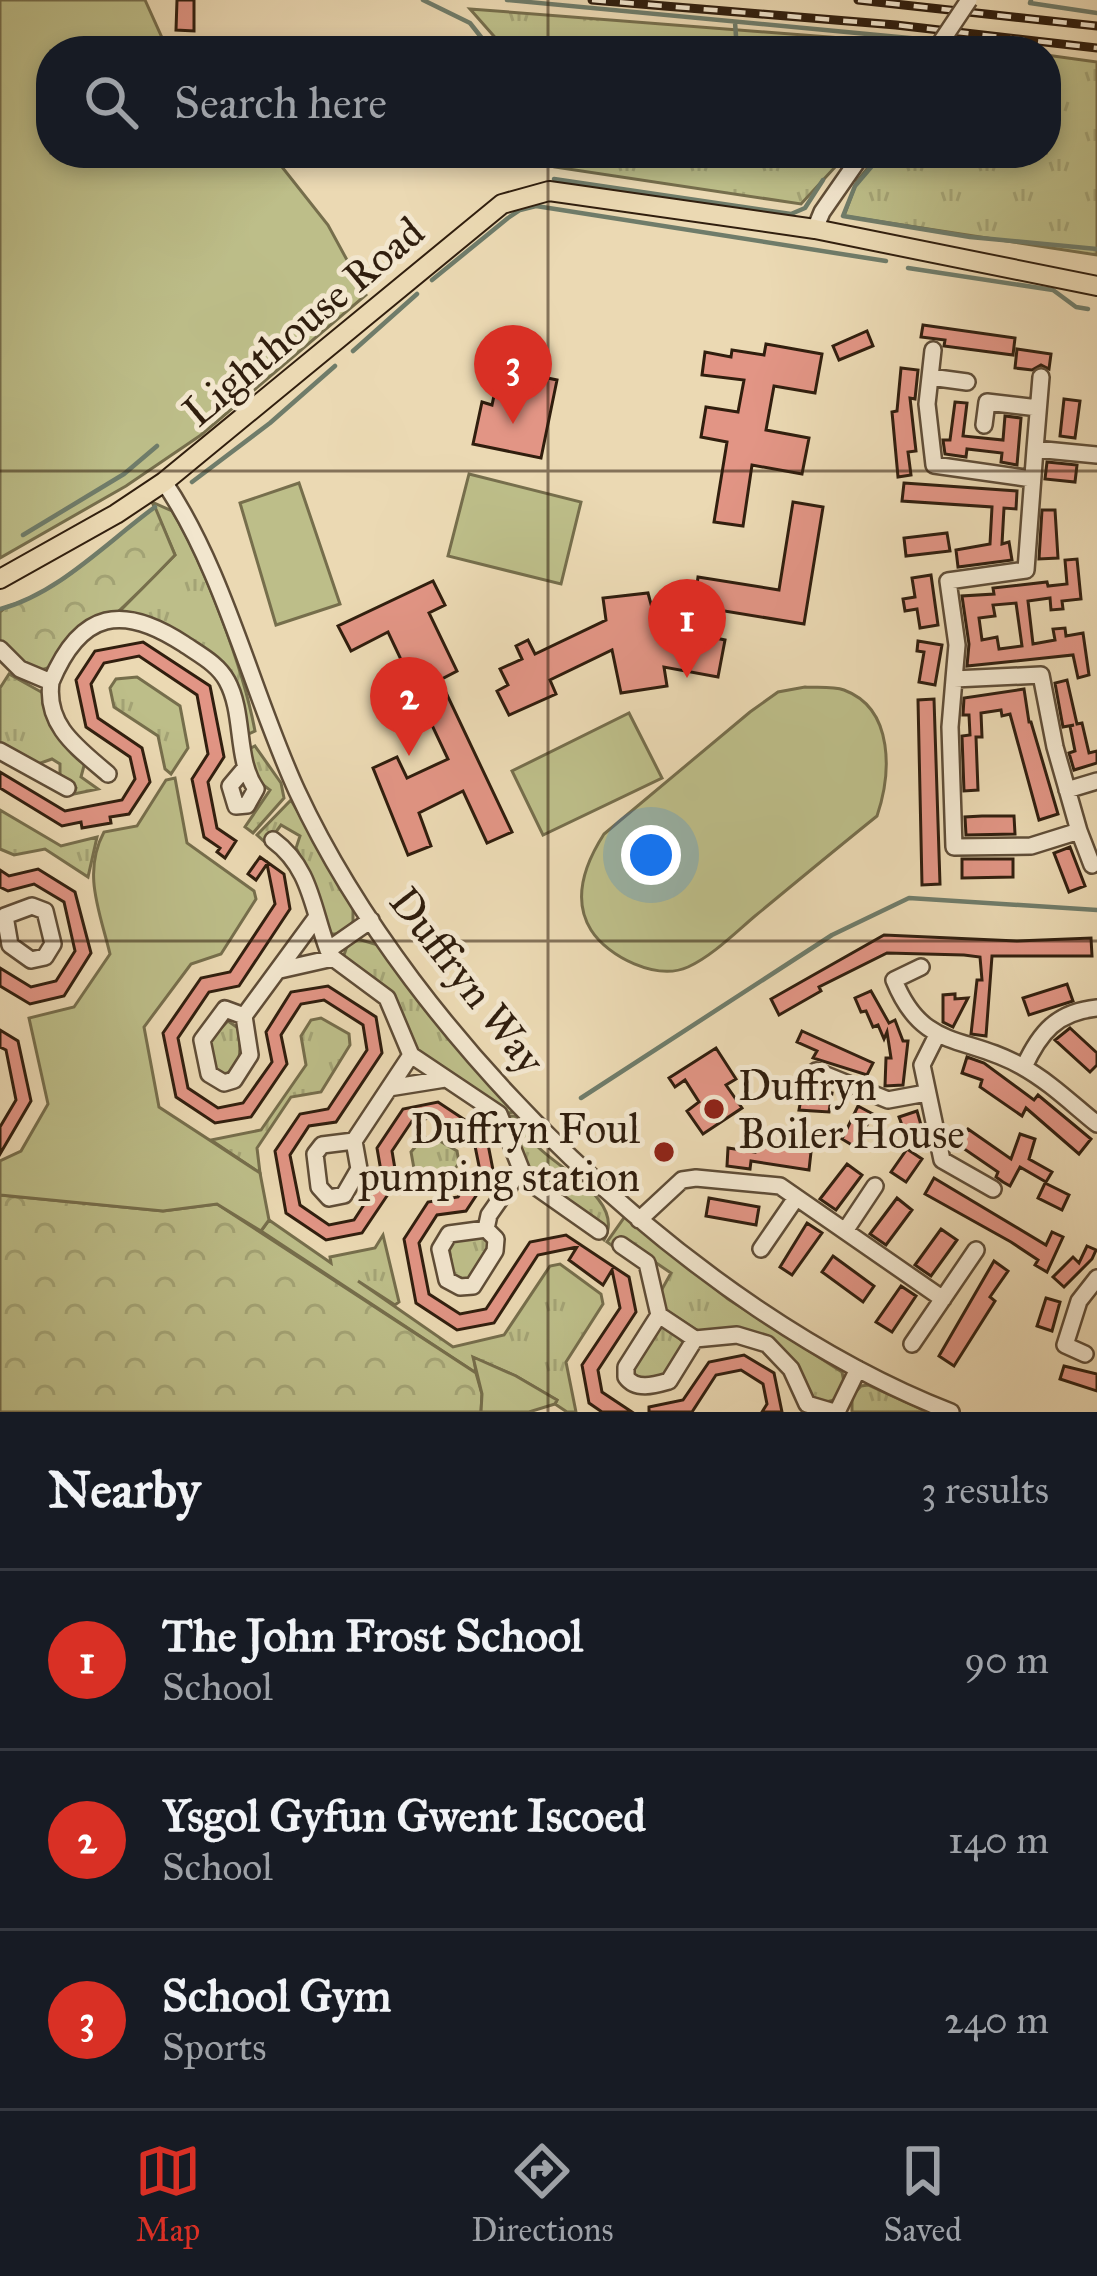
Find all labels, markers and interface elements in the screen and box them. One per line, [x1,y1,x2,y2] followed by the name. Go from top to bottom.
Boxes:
[36,36,1061,168] search box
[78,69,144,135] icon: search
[174,75,387,130] text: Search here
[173,206,435,438] street label: Lighthouse Road
[474,325,552,424] pin: 3
[648,579,726,678] pin: 1
[370,657,448,756] pin: 2
[621,825,681,885] your location
[378,877,557,1085] street label: Duffryn Way
[738,1060,965,1160] place label: Duffryn Boiler House
[701,1096,727,1122] marker: Duffryn Boiler House
[358,1103,641,1203] place label: Duffryn Foul pumping station
[651,1139,677,1165] marker: Duffryn Foul pumping station
[48,1459,200,1521] text: Nearby
[921,1466,1049,1514] text: 3 results
[162,1608,583,1663] text: The John Frost School
[79,1636,95,1684] text: 1
[964,1636,1049,1684] text: 90 m
[162,1663,273,1711] text: School
[162,1788,646,1843] text: Ysgol Gyfun Gwent Iscoed
[77,1816,97,1864] text: 2
[948,1816,1049,1864] text: 140 m
[162,1843,273,1891] text: School
[162,1968,391,2023] text: School Gym
[79,1996,95,2044] text: 3
[944,1996,1049,2044] text: 240 m
[162,2023,266,2071] text: Sports
[135,2138,201,2250] tab: Map
[471,2138,613,2250] tab: Directions
[884,2138,962,2250] tab: Saved

